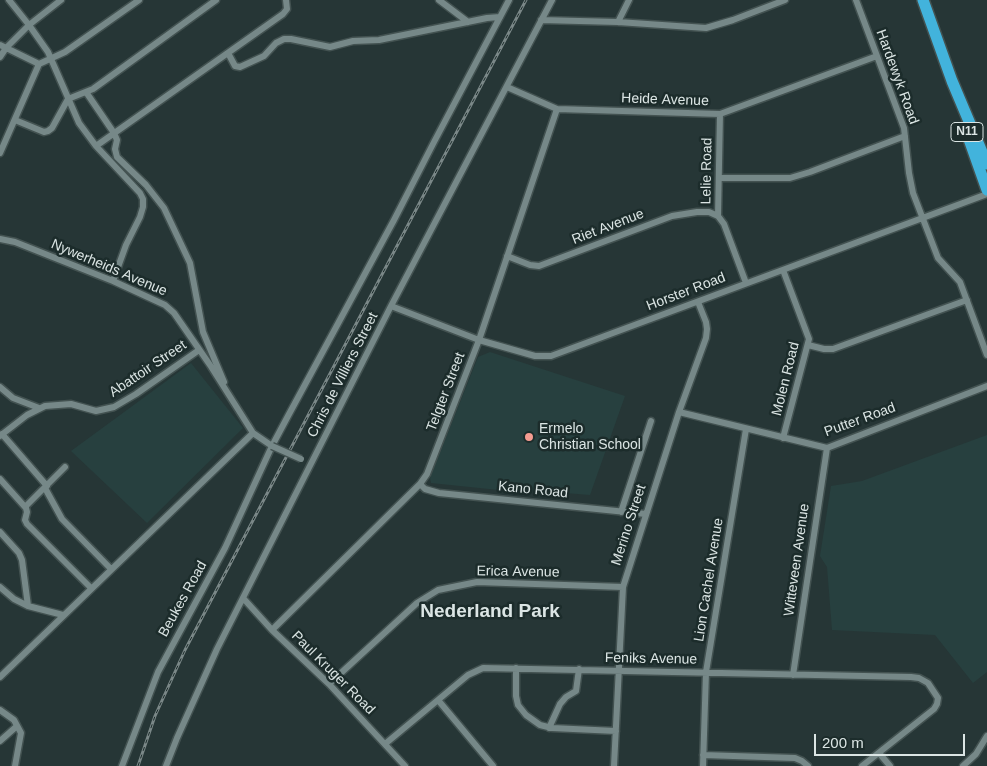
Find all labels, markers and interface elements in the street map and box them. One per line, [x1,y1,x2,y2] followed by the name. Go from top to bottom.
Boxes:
[872,27,922,127] street label: Hardewyk Road
[621,90,709,110] street label: Heide Avenue
[951,122,983,142] road number: N11
[698,137,716,205] street label: Lelie Road
[570,206,646,248] street label: Riet Avenue
[49,236,169,300] street label: Nywerheids Avenue
[644,269,728,315] street label: Horster Road
[304,310,382,440] street label: Chris de Villiers Street
[106,337,190,401] street label: Abattoir Street
[769,340,803,418] street label: Molen Road
[423,350,469,434] street label: Telgter Street
[822,399,898,441] street label: Putter Road
[539,421,641,454] place label: Ermelo Christian School
[523,431,535,443] marker: Ermelo Christian School
[497,478,569,502] street label: Kano Road
[608,482,650,568] street label: Merino Street
[781,503,813,617] street label: Witteveen Avenue
[691,517,727,643] street label: Lion Cachel Avenue
[155,558,211,640] street label: Beukes Road
[476,563,560,581] street label: Erica Avenue
[420,601,560,623] district label: Nederland Park
[288,628,378,718] street label: Paul Kruger Road
[605,650,697,668] street label: Feniks Avenue
[817,724,968,756] scale bar
[822,734,864,751] text: 200 m

